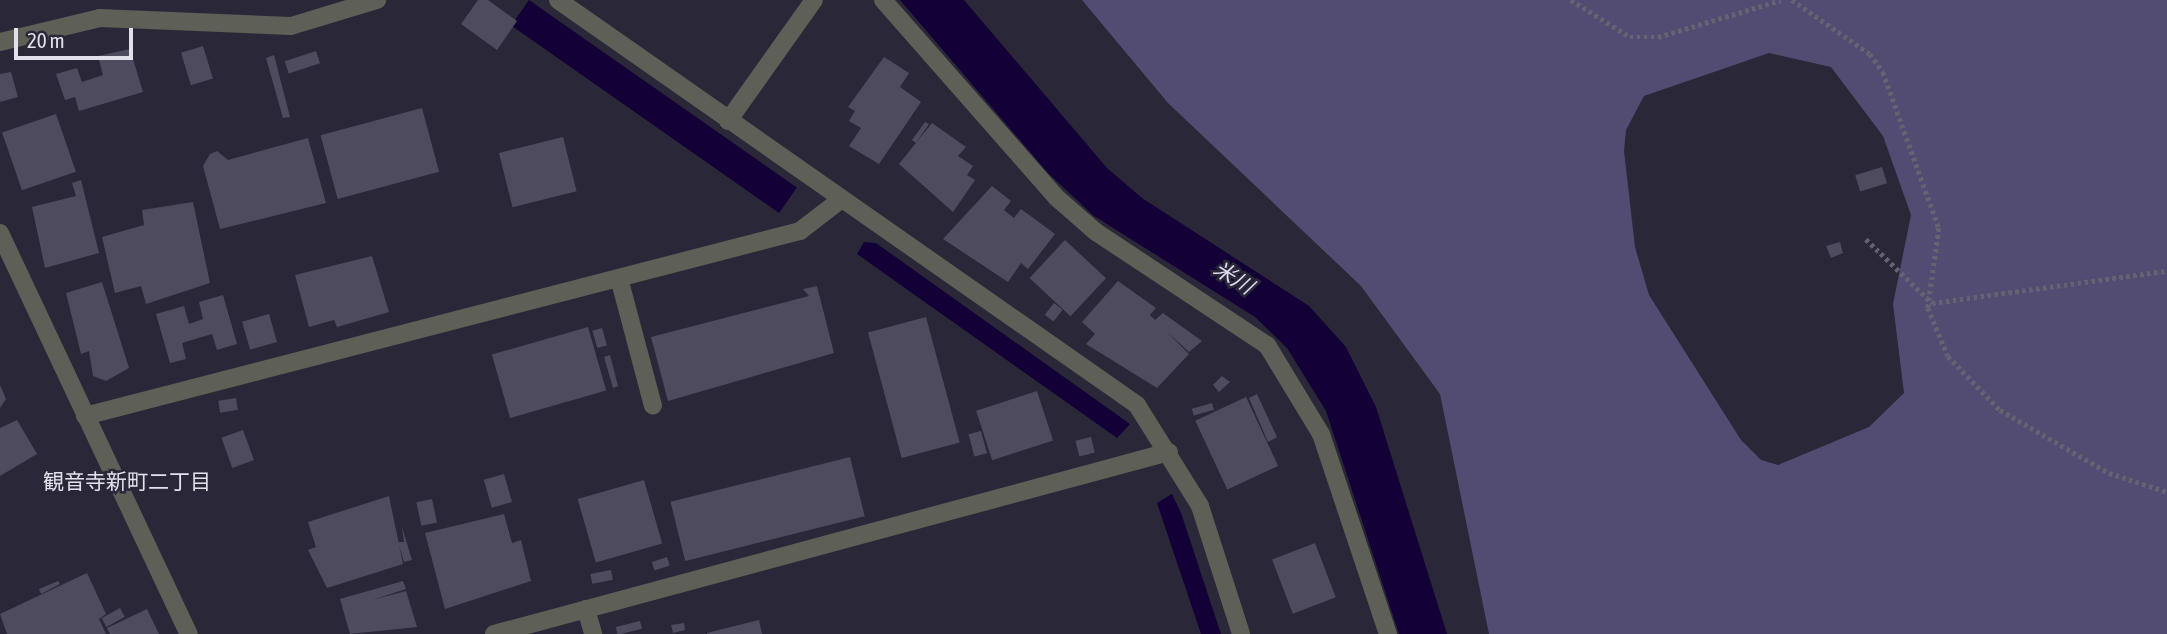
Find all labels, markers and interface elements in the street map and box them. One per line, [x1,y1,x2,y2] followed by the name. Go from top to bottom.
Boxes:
[18,14,136,58] scale bar
[27,28,65,52] text: 20 m
[1210,255,1258,299] water label: 米川
[43,468,211,494] district label: 観音寺新町二丁目

